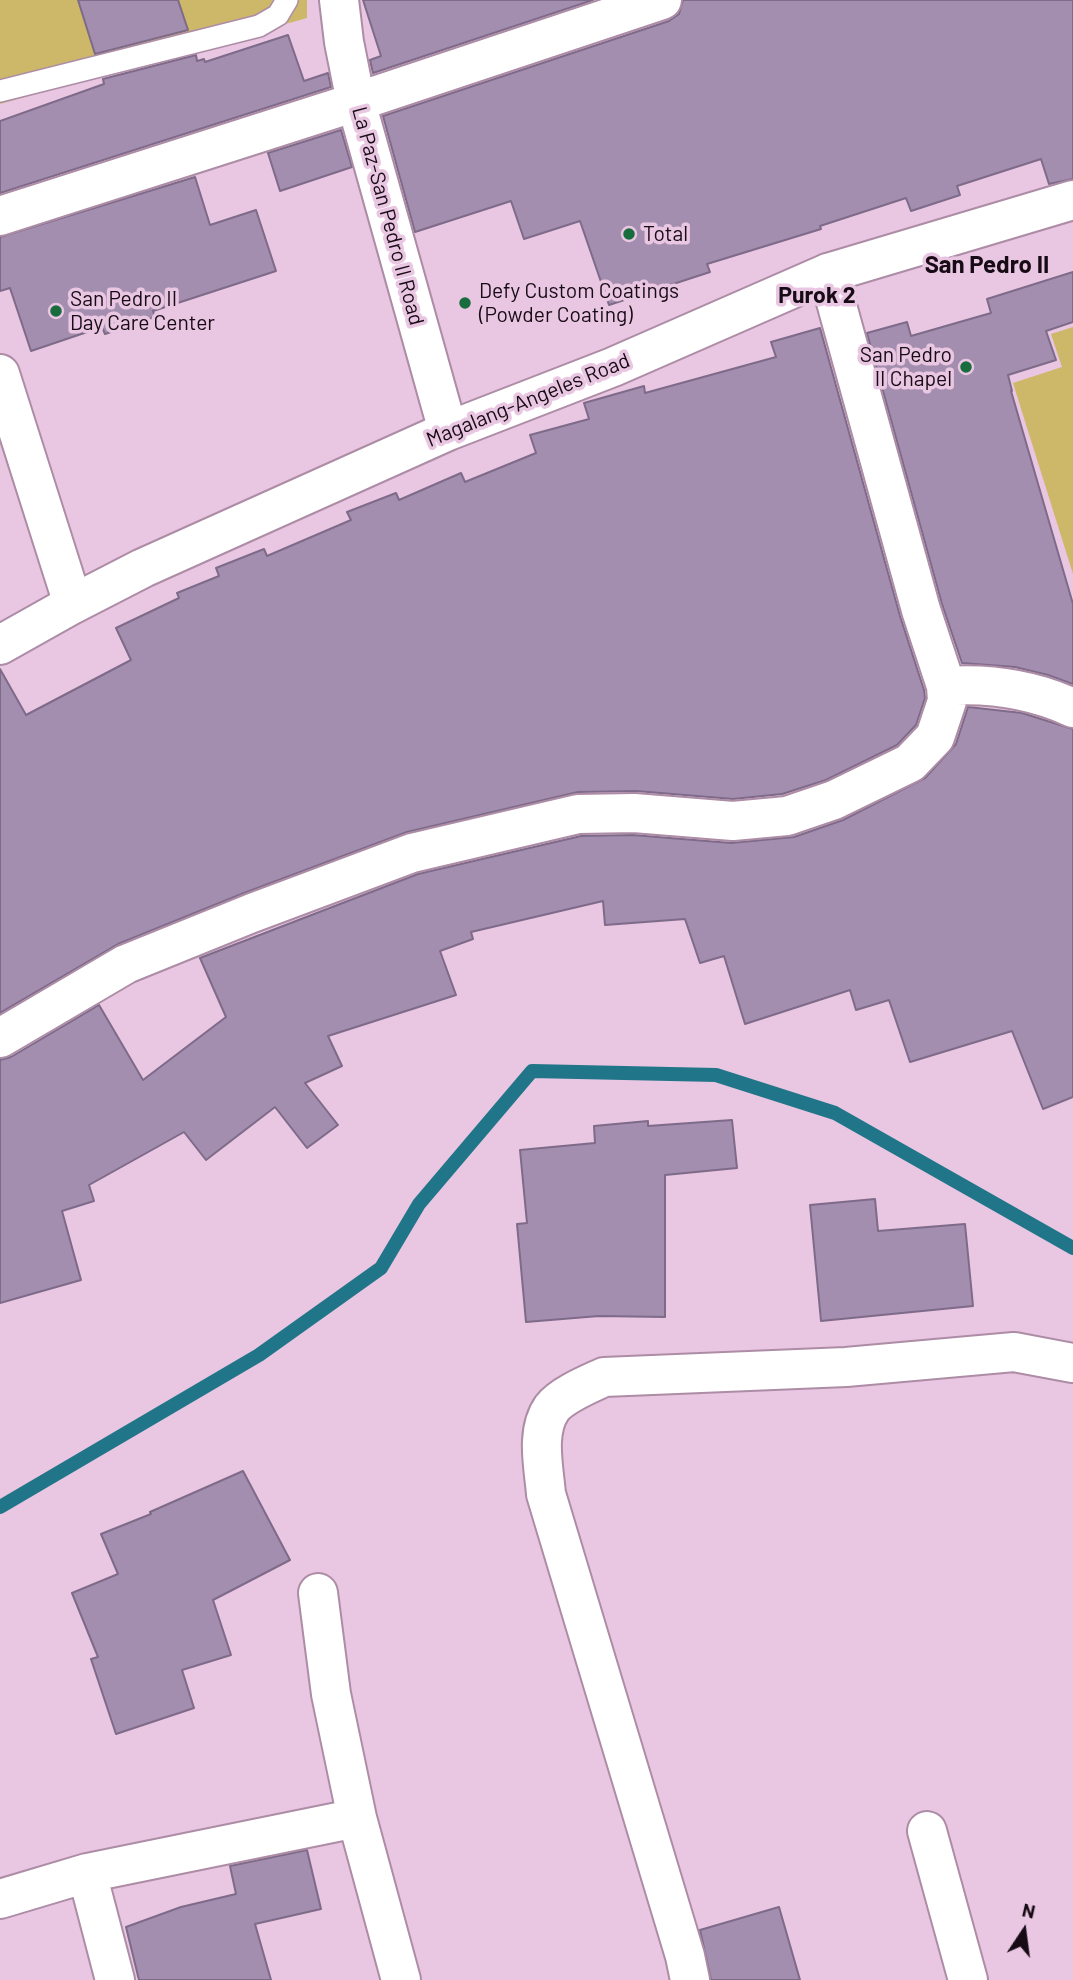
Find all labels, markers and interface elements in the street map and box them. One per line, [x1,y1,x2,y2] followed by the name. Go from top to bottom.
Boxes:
[347,104,429,328] street label: La Paz-San Pedro II Road
[643,221,688,247] place label: Total
[621,226,637,242] marker: Total
[925,251,1049,279] district label: San Pedro II
[479,278,679,328] place label: Defy Custom Coatings (Powder Coating)
[778,281,856,309] district label: Purok 2
[70,286,215,336] place label: San Pedro II Day Care Center
[457,295,473,311] marker: Defy Custom Coatings (Powder Coating)
[48,303,64,319] marker: San Pedro II Day Care Center
[860,342,952,392] place label: San Pedro II Chapel
[423,348,633,452] street label: Magalang-Angeles Road
[958,359,974,375] marker: San Pedro II Chapel
[989,1896,1059,1966] north arrow
[1020,1897,1038,1923] text: N

